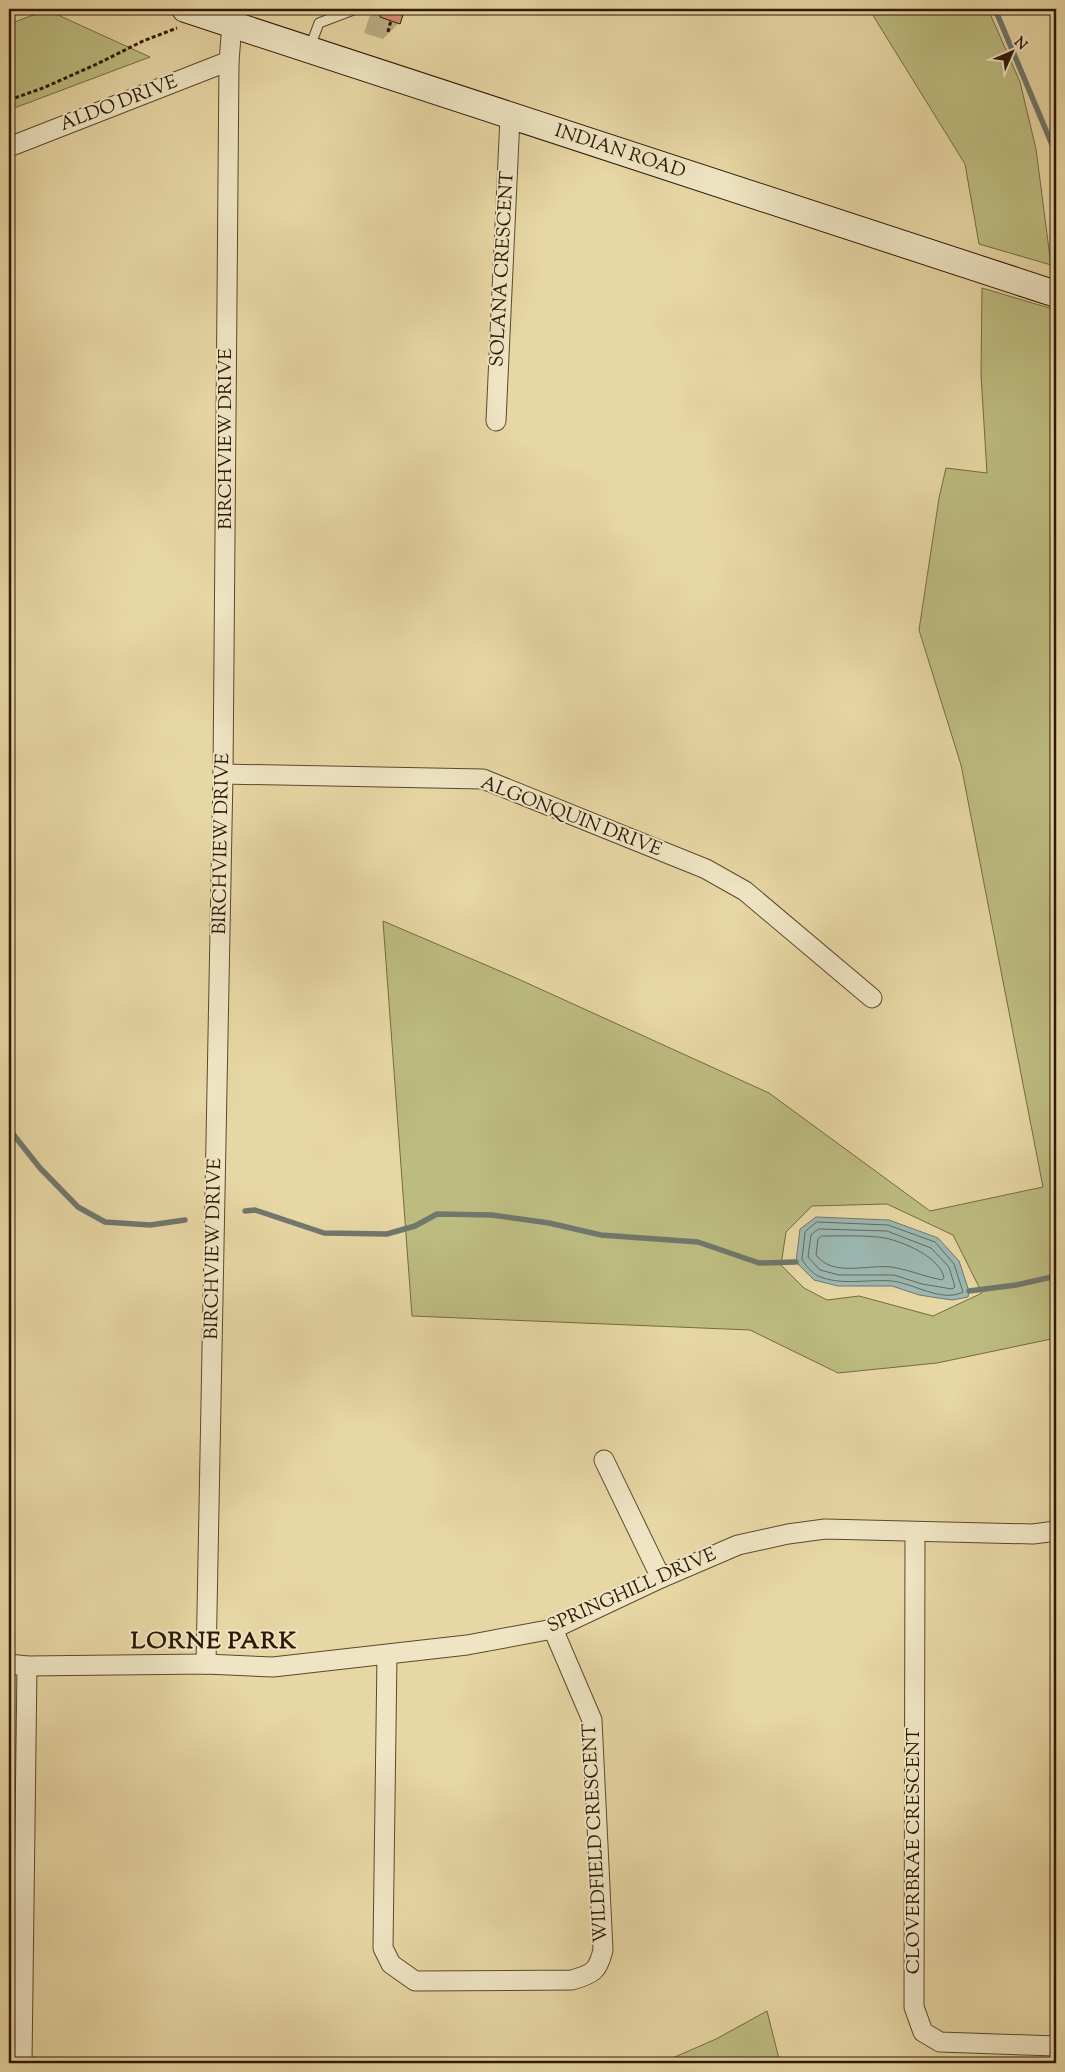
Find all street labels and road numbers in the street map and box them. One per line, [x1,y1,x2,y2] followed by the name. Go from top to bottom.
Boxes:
[56,69,182,139] street label: ALDO DRIVE
[551,118,689,186] street label: INDIAN ROAD
[484,170,522,368] street label: SOLANA CRESCENT
[213,348,240,530] street label: BIRCHVIEW DRIVE
[207,752,237,935] street label: BIRCHVIEW DRIVE
[476,770,666,864] street label: ALGONQUIN DRIVE
[199,1157,229,1340] street label: BIRCHVIEW DRIVE
[543,1541,721,1640] street label: SPRINGHILL DRIVE
[577,1723,615,1943] street label: WILDFIELD CRESCENT
[901,1728,928,1974] street label: CLOVERBRAE CRESCENT

